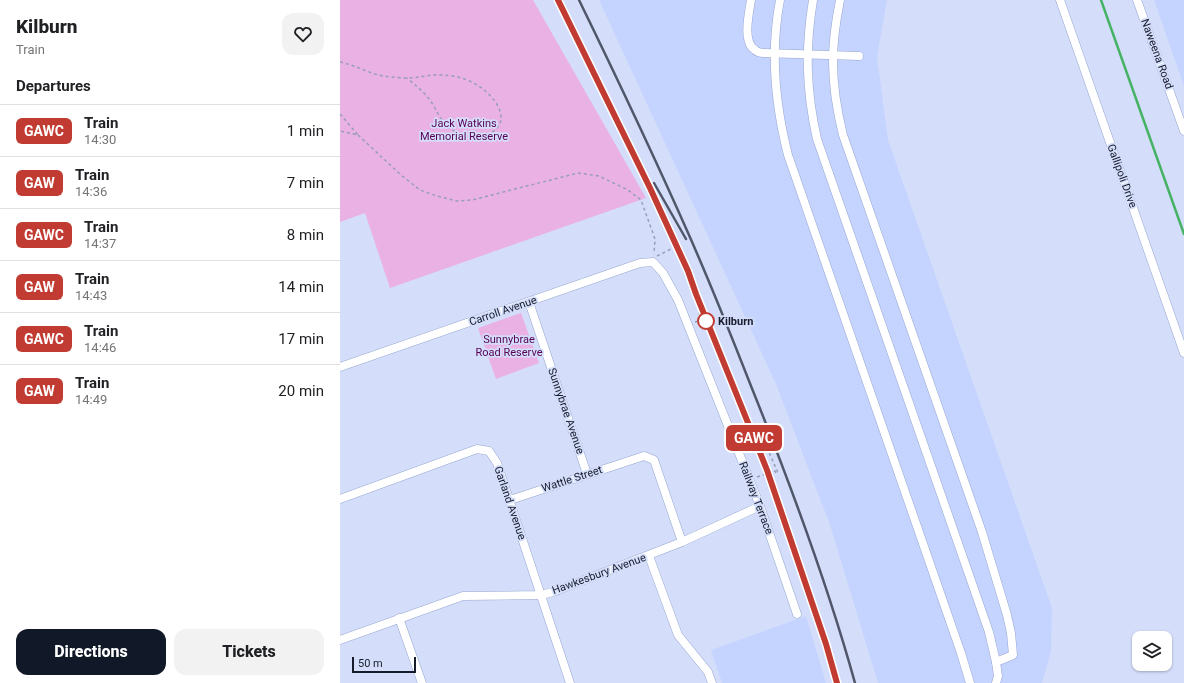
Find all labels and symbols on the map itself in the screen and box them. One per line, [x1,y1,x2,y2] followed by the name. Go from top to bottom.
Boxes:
[1138,17,1176,91] street label: Naweena Road
[420,117,508,143] park label: Jack Watkins Memorial Reserve
[1104,142,1140,210] street label: Gallipoli Drive
[467,293,539,329] street label: Carroll Avenue
[697,312,715,330] marker: Kilburn
[718,315,753,328] place label: Kilburn
[475,333,543,359] park label: Sunnybrae Road Reserve
[545,366,587,456] street label: Sunnybrae Avenue
[726,425,782,451] line badge: GAWC
[736,460,776,536] street label: Railway Terrace
[540,463,604,495] street label: Wattle Street
[491,465,529,542] street label: Garland Avenue
[550,551,648,597] street label: Hawkesbury Avenue
[352,655,416,674] scale bar

